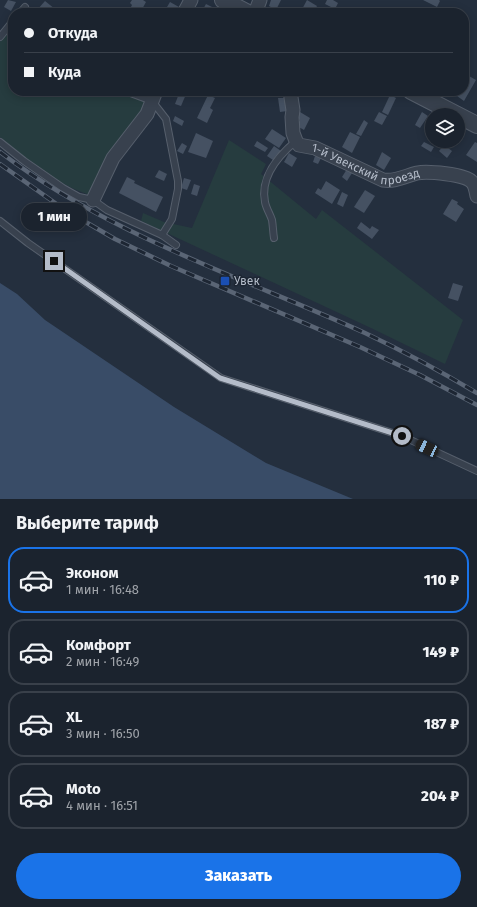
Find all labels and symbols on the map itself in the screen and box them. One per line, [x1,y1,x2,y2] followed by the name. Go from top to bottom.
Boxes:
[311,141,421,188] street label: 1-й Увекский проезд
[21,203,87,231] callout: 1 мин
[45,252,63,270] route end
[234,274,260,288] place label: Увек
[219,275,231,287] marker: Увек
[393,427,411,445] route start
[414,437,440,459] car

